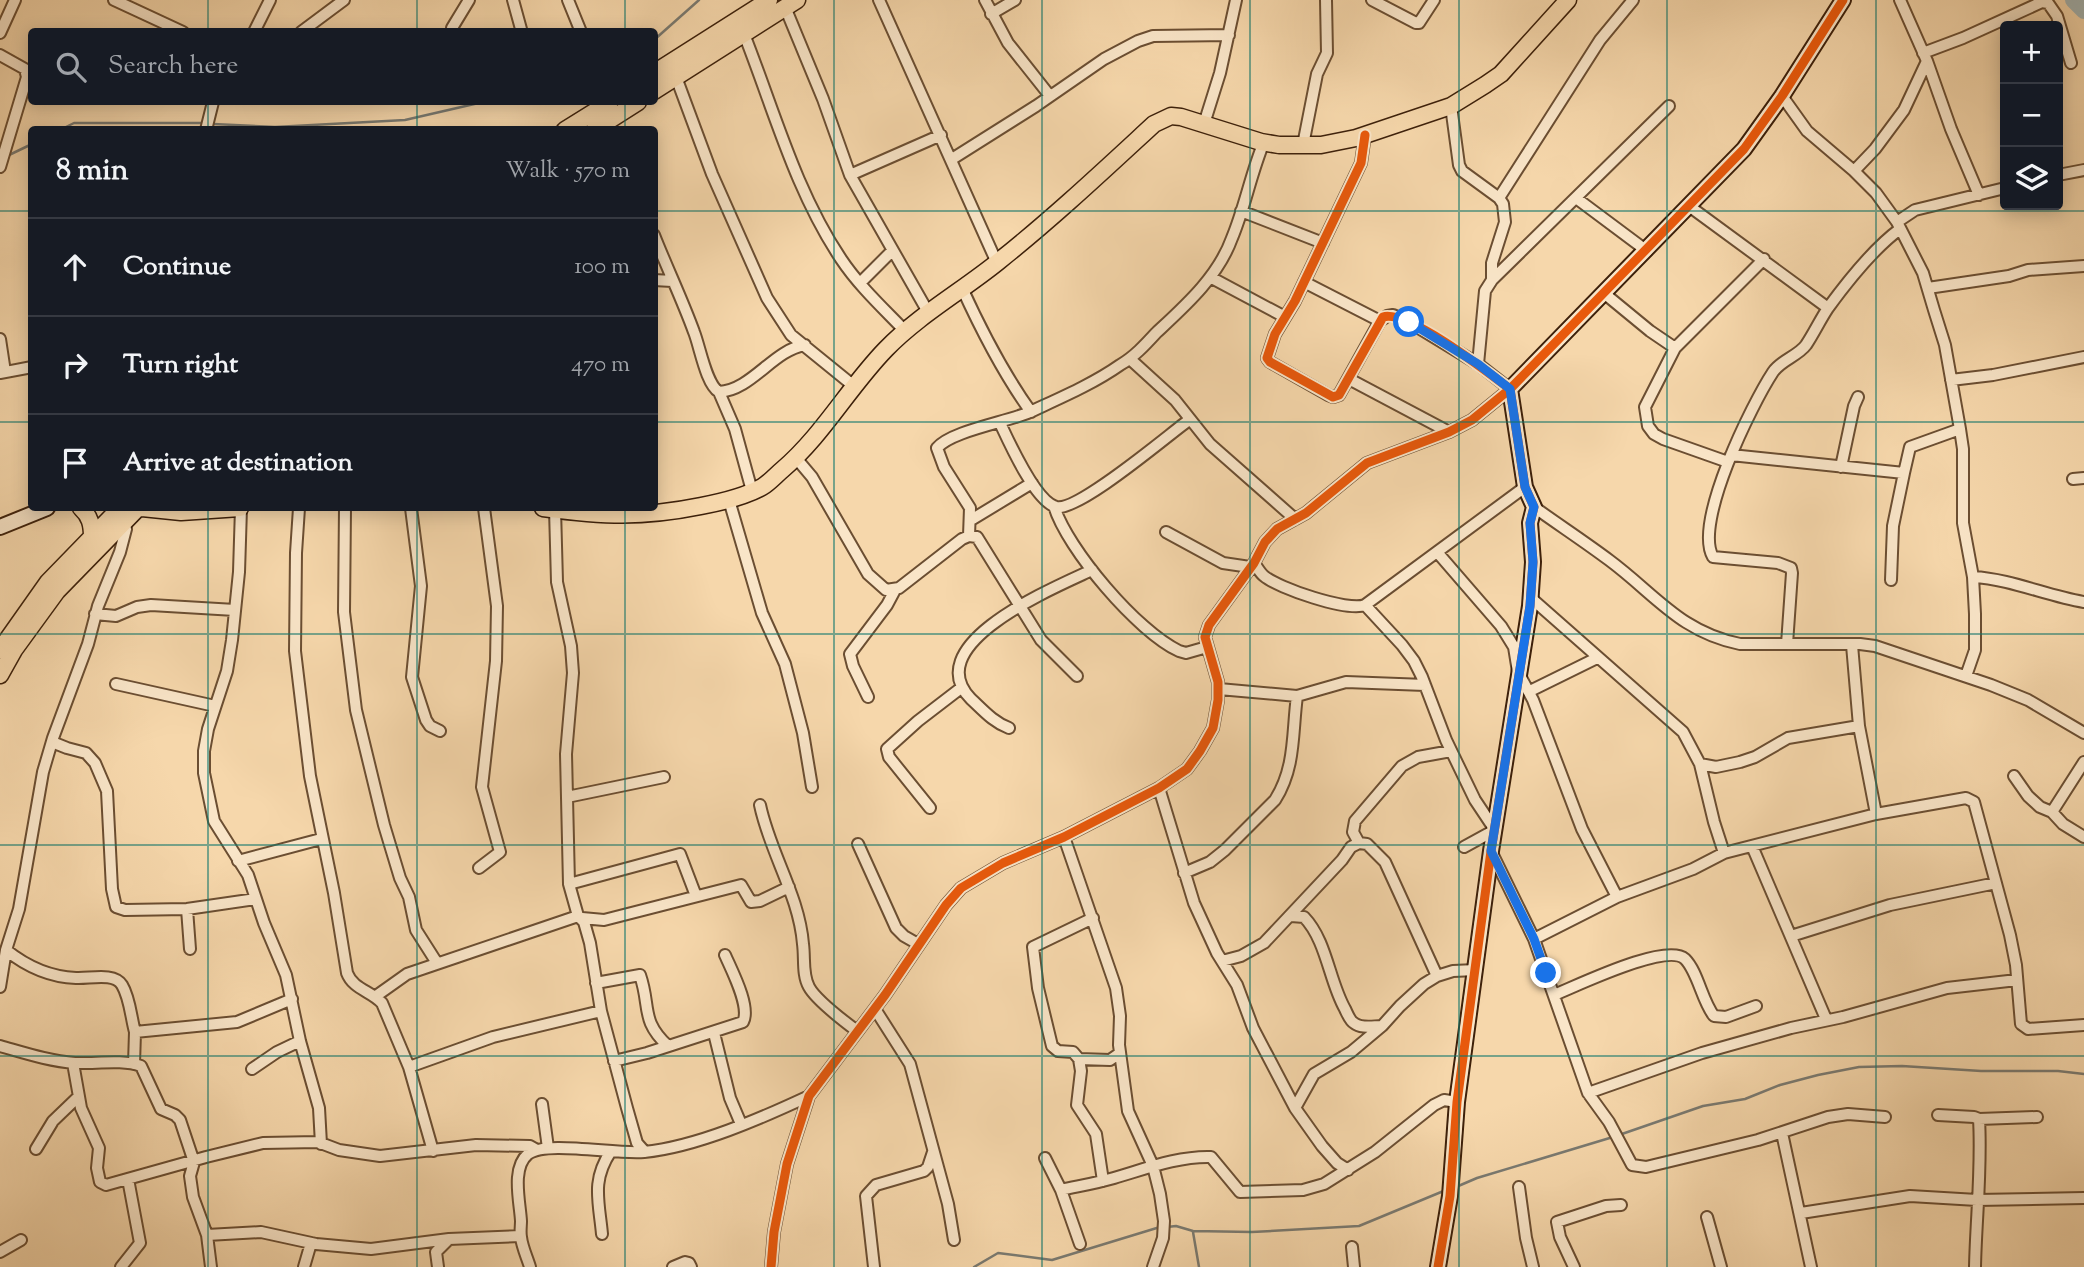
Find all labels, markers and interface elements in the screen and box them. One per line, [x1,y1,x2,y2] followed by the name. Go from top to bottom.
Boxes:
[2000,21,2063,210] map controls
[2000,21,2063,84] button: +
[28,28,658,105] search box
[52,48,90,86] icon: search
[108,48,238,85] text: Search here
[2000,84,2063,147] button: −
[2000,147,2063,210] button: layers
[56,150,128,193] text: 8 min
[505,155,630,188] text: Walk · 570 m
[56,248,94,286] icon: ahead
[123,249,231,286] text: Continue
[574,251,630,284] text: 100 m
[1393,306,1424,337] route start
[56,346,94,384] icon: right
[123,347,238,384] text: Turn right
[571,349,630,382] text: 470 m
[56,444,94,482] icon: arrive
[123,445,353,482] text: Arrive at destination
[1530,957,1561,988] route end

